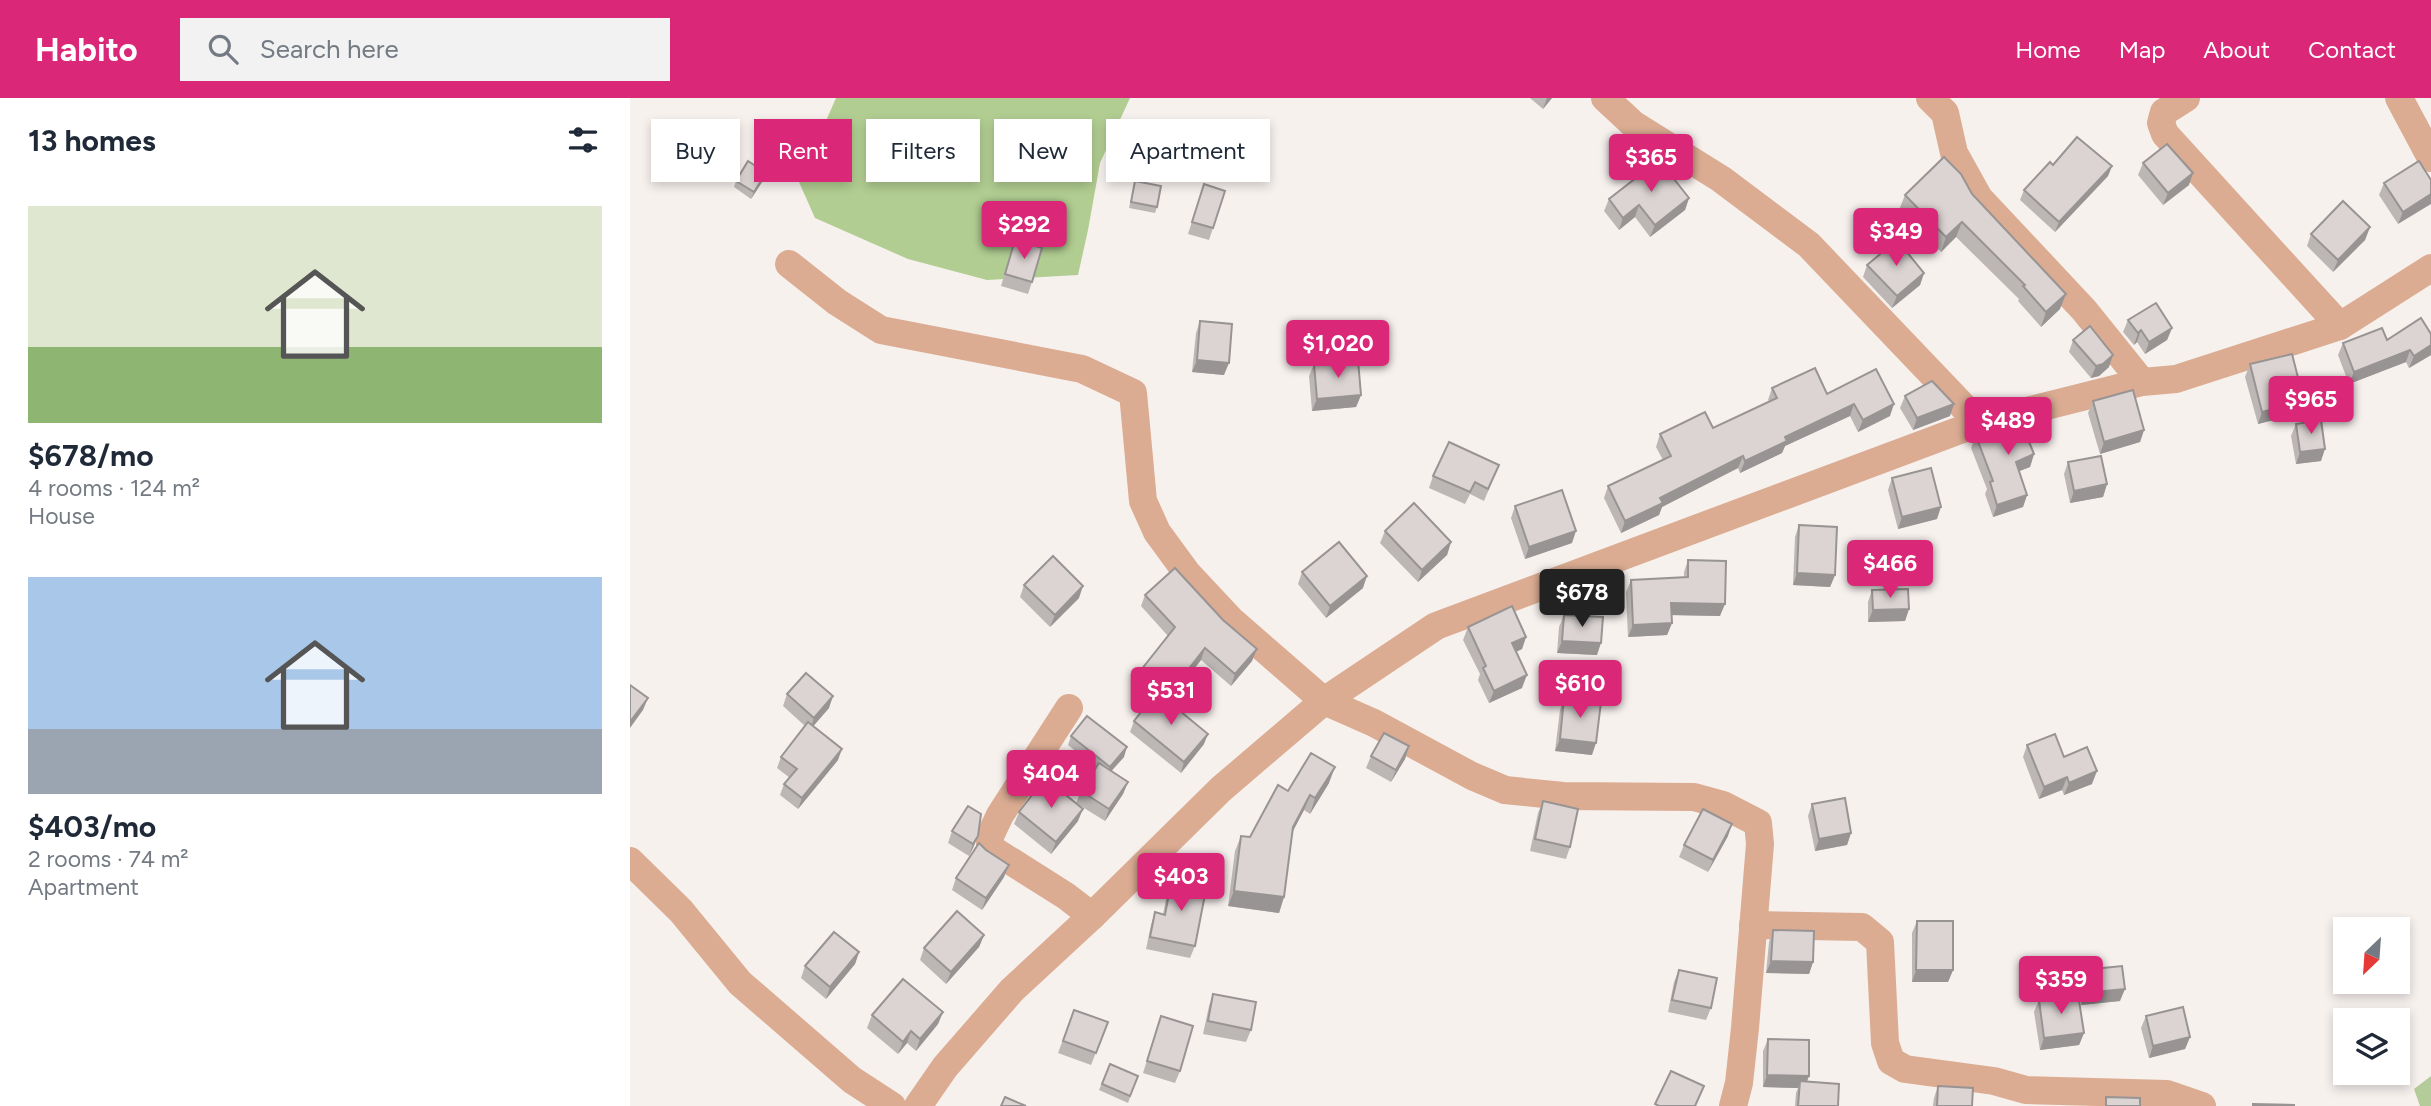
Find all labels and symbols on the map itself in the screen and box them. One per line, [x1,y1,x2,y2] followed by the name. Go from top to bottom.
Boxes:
[1610,134,1692,194] pin: $365
[983,202,1065,261] pin: $292
[1855,208,1937,268] pin: $349
[1281,320,1395,380] pin: $1,020
[2270,376,2352,436] pin: $965
[1967,398,2049,457] pin: $489
[1849,540,1931,600] pin: $466
[1541,570,1623,629] pin: $678
[1539,660,1621,720] pin: $610
[1130,668,1212,727] pin: $531
[1010,750,1092,810] pin: $404
[1140,854,1222,913] pin: $403
[2333,917,2410,994] north arrow
[2020,956,2102,1016] pin: $359

